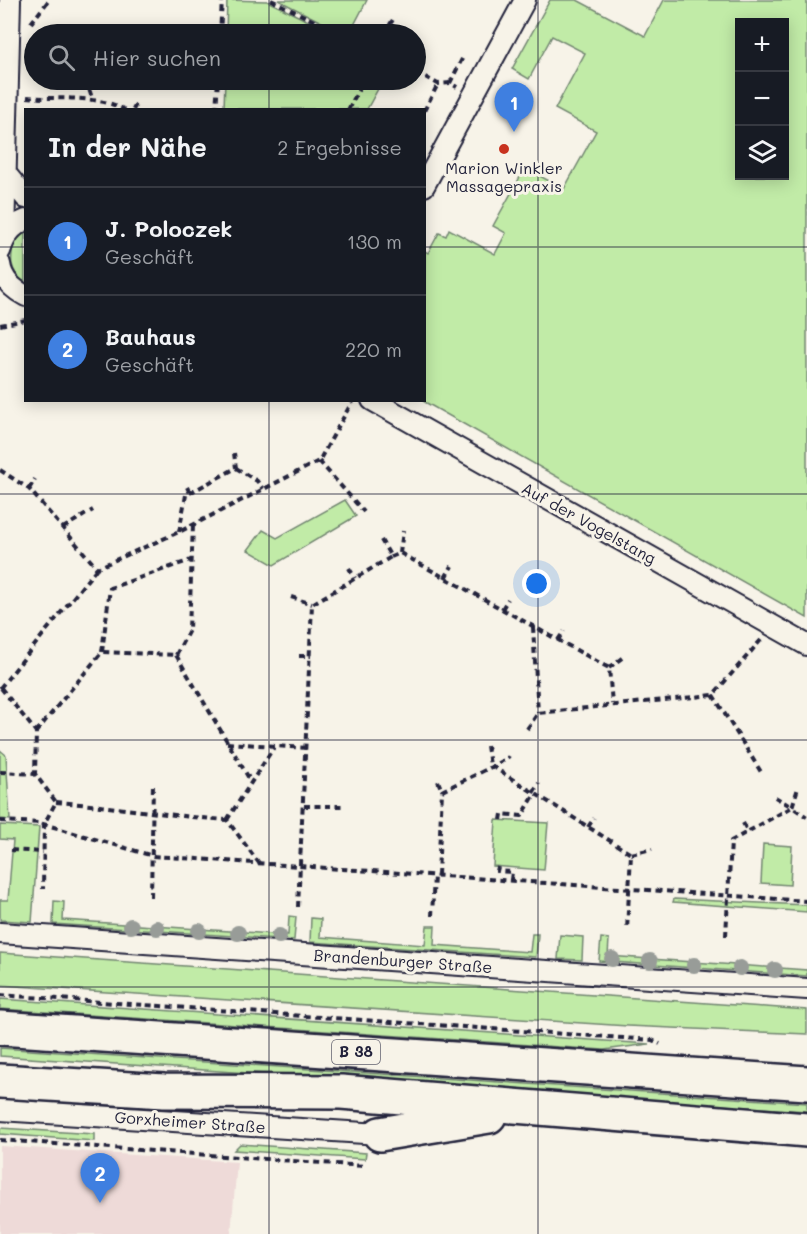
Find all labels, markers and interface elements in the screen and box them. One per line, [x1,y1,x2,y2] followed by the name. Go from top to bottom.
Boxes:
[735,18,789,180] map controls
[735,18,789,72] button: +
[24,24,426,90] search box
[45,41,78,74] icon: search
[93,43,221,72] text: Hier suchen
[735,72,789,126] button: −
[494,82,534,132] pin: 1
[735,126,789,180] button: layers
[48,130,207,164] text: In der Nähe
[277,134,402,160] text: 2 Ergebnisse
[497,142,511,156] marker: Marion Winkler Massagepraxis
[445,157,563,196] place label: Marion Winkler Massagepraxis
[105,214,232,243] text: J. Poloczek
[63,228,72,254] text: 1
[347,228,402,254] text: 130 m
[105,243,194,269] text: Geschäft
[105,322,196,351] text: Bauhaus
[62,336,73,362] text: 2
[345,336,402,362] text: 220 m
[105,351,194,377] text: Geschäft
[518,477,660,568] street label: Auf der Vogelstang
[522,569,551,598] your location
[313,944,493,977] street label: Brandenburger Straße
[332,1040,380,1064] road number: B 38
[114,1106,266,1137] street label: Gorxheimer Straße
[80,1154,120,1203] pin: 2

